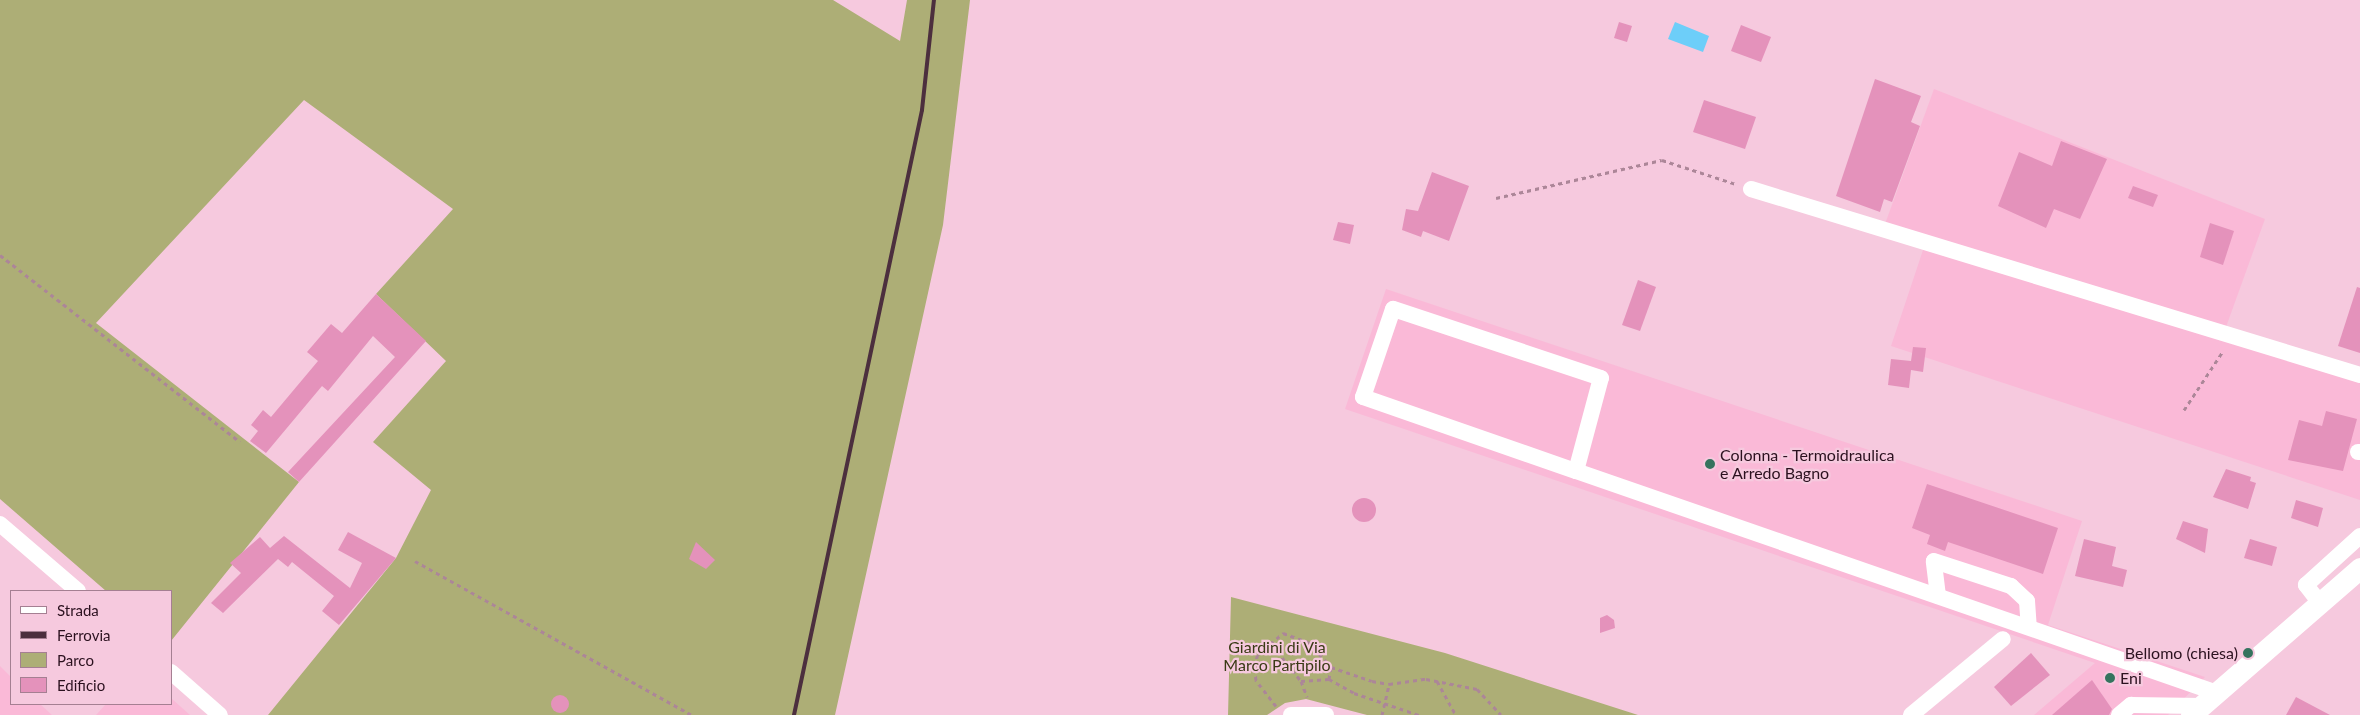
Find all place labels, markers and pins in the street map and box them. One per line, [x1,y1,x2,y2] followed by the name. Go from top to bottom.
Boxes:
[1720,445,1895,483] place label: Colonna - Termoidraulica e Arredo Bagno
[1704,458,1716,470] marker: Colonna - Termoidraulica e Arredo Bagno
[2125,643,2238,663] place label: Bellomo (chiesa)
[2242,647,2254,659] marker: Bellomo (chiesa)
[2120,668,2142,688] place label: Eni
[2104,672,2116,684] marker: Eni

